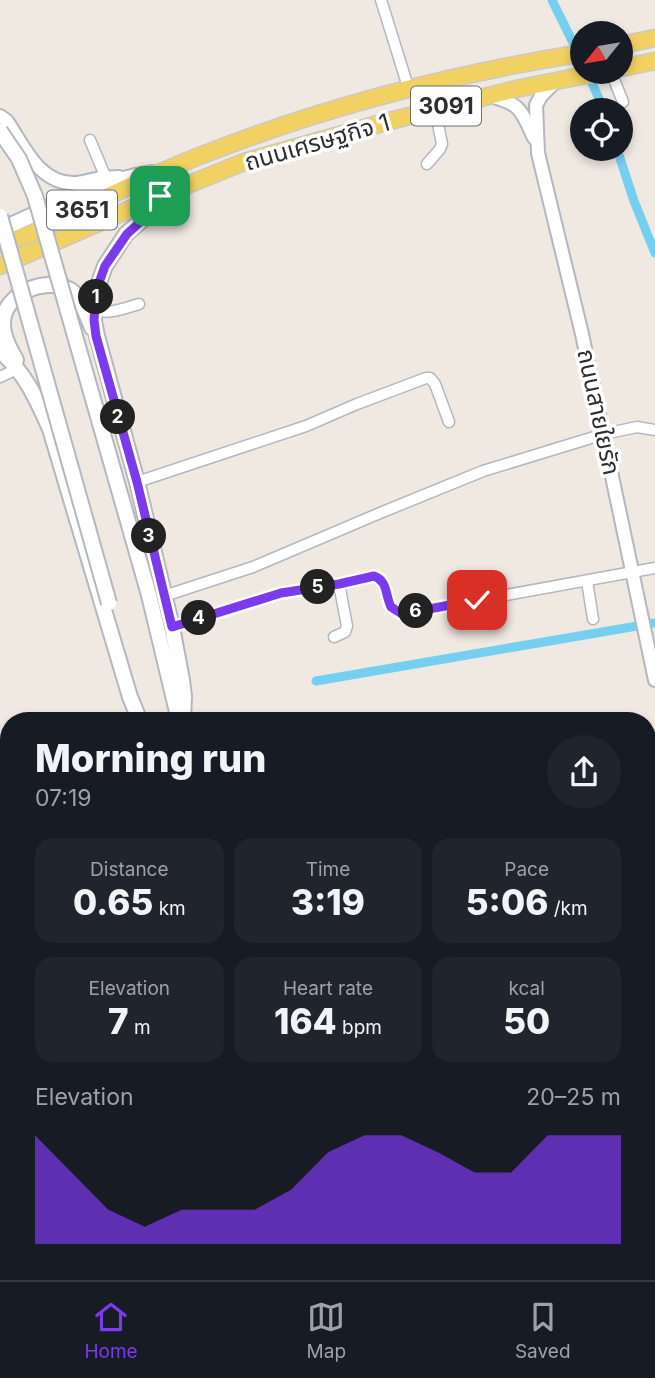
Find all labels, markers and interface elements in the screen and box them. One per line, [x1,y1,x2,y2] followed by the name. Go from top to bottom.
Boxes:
[570,21,634,84] north arrow
[570,21,633,161] map controls
[411,86,481,125] road number: 3091
[570,98,633,161] button: locate
[241,107,393,177] street label: ถนนเศรษฐกิจ 1
[130,166,190,226] pin
[141,177,179,215] icon: arrive
[47,190,117,230] road number: 3651
[78,280,114,314] pin: 1
[91,285,100,308] text: 1
[571,346,627,478] street label: ถนนสายใยรัก
[100,400,136,434] pin: 2
[112,405,123,428] text: 2
[132,518,166,554] pin: 3
[142,524,155,547] text: 3
[300,570,336,604] pin: 5
[447,570,507,630] pin
[311,575,324,598] text: 5
[458,581,496,619] icon: check
[398,594,434,628] pin: 6
[409,599,422,622] text: 6
[182,600,216,636] pin: 4
[192,606,205,629] text: 4
[35,735,266,781] text: Morning run
[547,735,621,809] button: share
[35,784,92,812] text: 07:19
[90,858,169,881] text: Distance
[306,858,350,881] text: Time
[504,858,549,881] text: Pace
[73,881,153,923] text: 0.65
[291,881,365,923] text: 3:19
[466,881,548,923] text: 5:06
[153,897,186,920] text: km
[548,897,588,920] text: /km
[89,977,170,1000] text: Elevation
[283,977,373,1000] text: Heart rate
[509,977,545,1000] text: kcal
[108,1000,129,1042] text: 7
[274,1000,337,1042] text: 164
[503,1000,550,1042] text: 50
[129,1016,151,1039] text: m
[337,1016,382,1039] text: bpm
[35,1083,134,1111] text: Elevation
[526,1083,621,1111] text: 20–25 m
[84,1298,138,1363] tab: Home
[307,1298,346,1363] tab: Map
[515,1298,571,1363] tab: Saved

